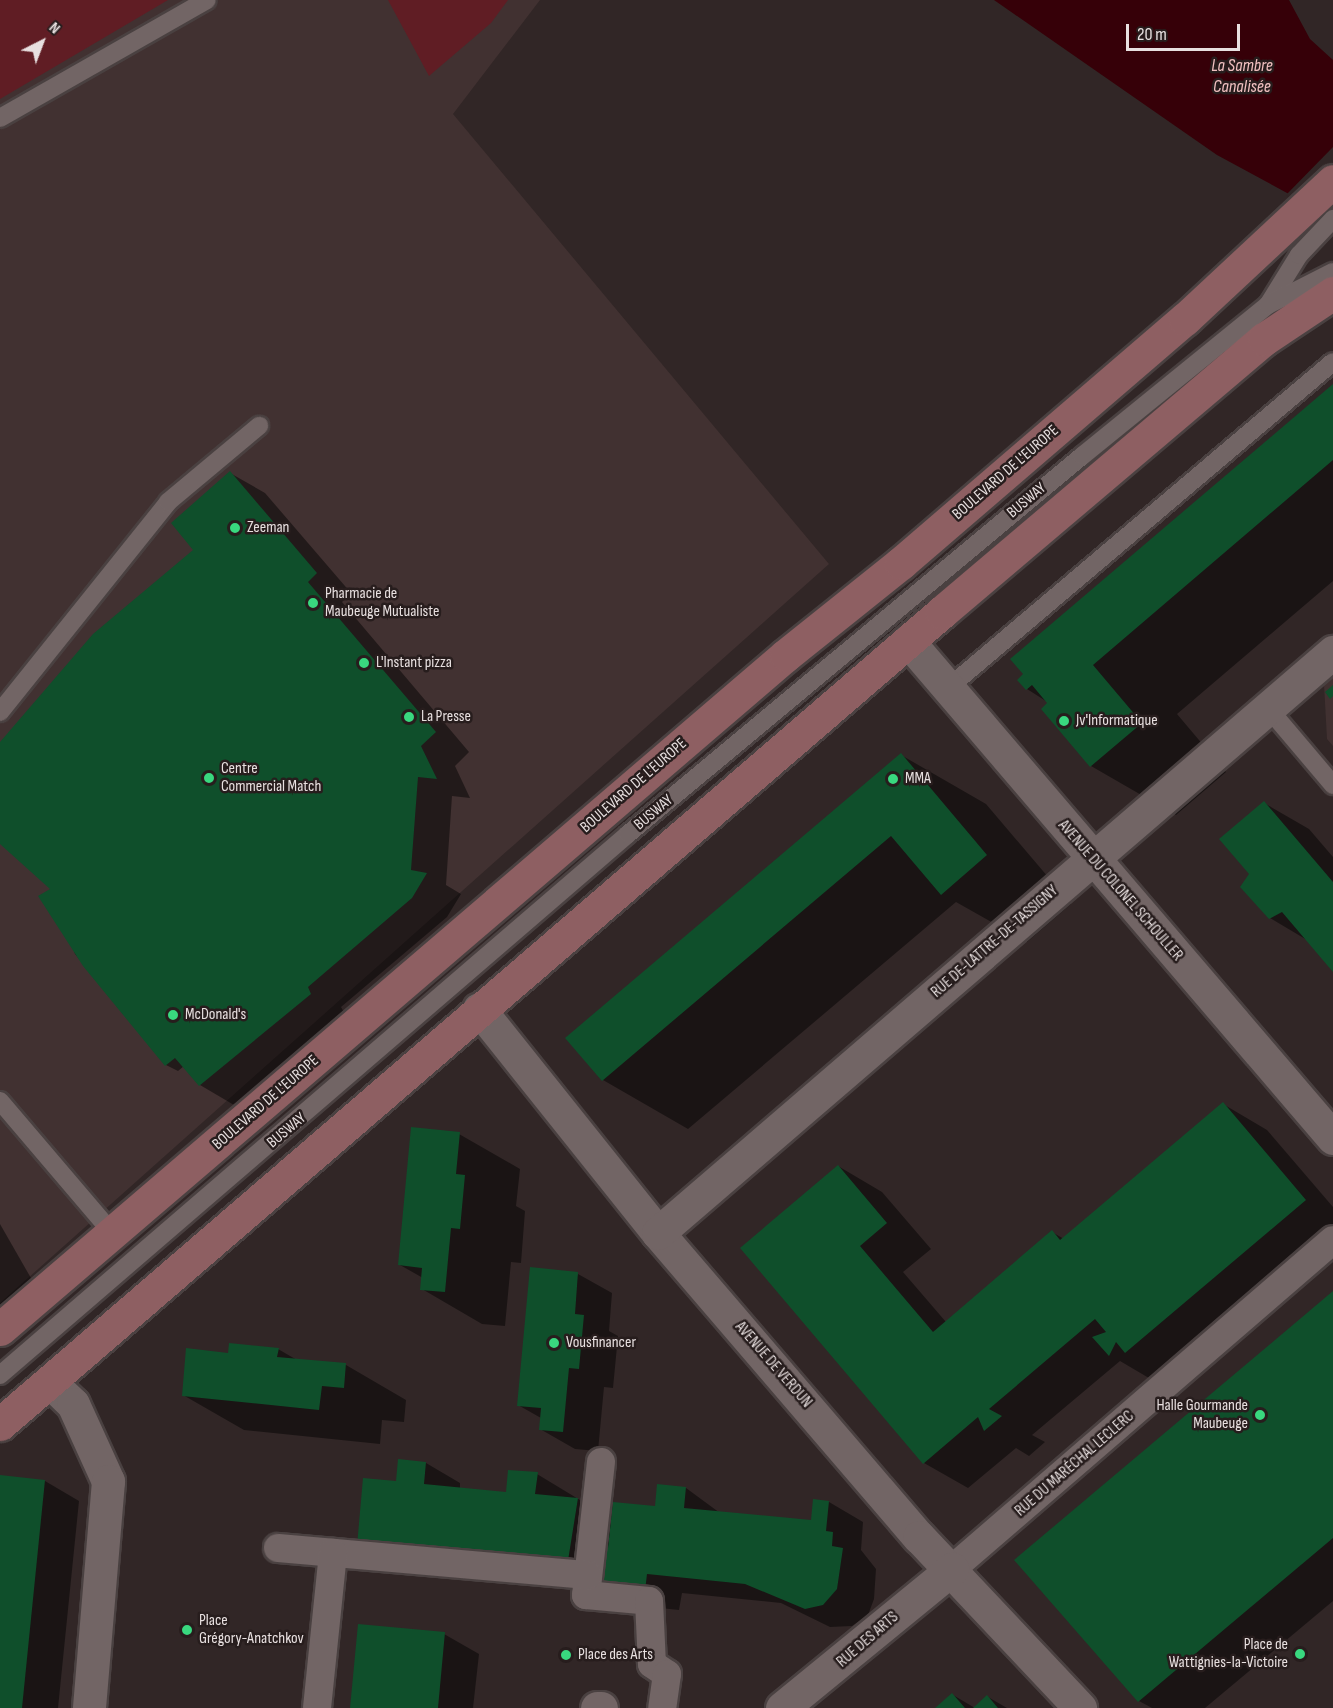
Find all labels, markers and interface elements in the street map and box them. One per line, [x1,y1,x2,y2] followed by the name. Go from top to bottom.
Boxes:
[12,12,72,72] north arrow
[1129,12,1243,50] scale bar
[45,18,64,38] text: N
[1137,24,1167,45] text: 20 m
[1211,56,1273,98] water label: La Sambre Canalisée
[949,422,1063,524] street label: BOULEVARD DE L'EUROPE
[1004,479,1050,523] street label: BUSWAY
[247,518,289,538] place label: Zeeman
[228,521,242,535] marker: Zeeman
[325,584,440,622] place label: Pharmacie de Maubeuge Mutualiste
[306,596,320,610] marker: Pharmacie de Maubeuge Mutualiste
[376,653,452,673] place label: L'Instant pizza
[357,656,371,670] marker: L'Instant pizza
[421,707,471,727] place label: La Presse
[402,710,416,724] marker: La Presse
[1076,711,1158,731] place label: Jv'Informatique
[1057,714,1071,728] marker: Jv'Informatique
[577,735,691,837] street label: BOULEVARD DE L'EUROPE
[221,759,321,797] place label: Centre Commercial Match
[905,769,931,789] place label: MMA
[202,771,216,785] marker: Centre Commercial Match
[886,772,900,786] marker: MMA
[631,791,677,835] street label: BUSWAY
[1054,817,1186,965] street label: AVENUE DU COLONEL SCHOULLER
[928,882,1062,1002] street label: RUE DE-LATTRE-DE-TASSIGNY
[185,1005,246,1025] place label: McDonald's
[166,1008,180,1022] marker: McDonald's
[209,1052,323,1154] street label: BOULEVARD DE L'EUROPE
[264,1109,310,1153] street label: BUSWAY
[730,1318,816,1412] street label: AVENUE DE VERDUN
[566,1333,636,1353] place label: Vousfinancer
[547,1336,561,1350] marker: Vousfinancer
[1156,1396,1248,1434] place label: Halle Gourmande Maubeuge
[1011,1407,1139,1521] street label: RUE DU MARÉCHAL LECLERC
[1253,1408,1267,1422] marker: Halle Gourmande Maubeuge
[833,1608,903,1672] street label: RUE DES ARTS
[199,1611,304,1649] place label: Place Grégory-Anatchkov
[180,1623,194,1637] marker: Place Grégory-Anatchkov
[1169,1635,1288,1673] place label: Place de Wattignies-la-Victoire
[578,1645,653,1665] place label: Place des Arts
[1293,1647,1307,1661] marker: Place de Wattignies-la-Victoire
[559,1648,573,1662] marker: Place des Arts

